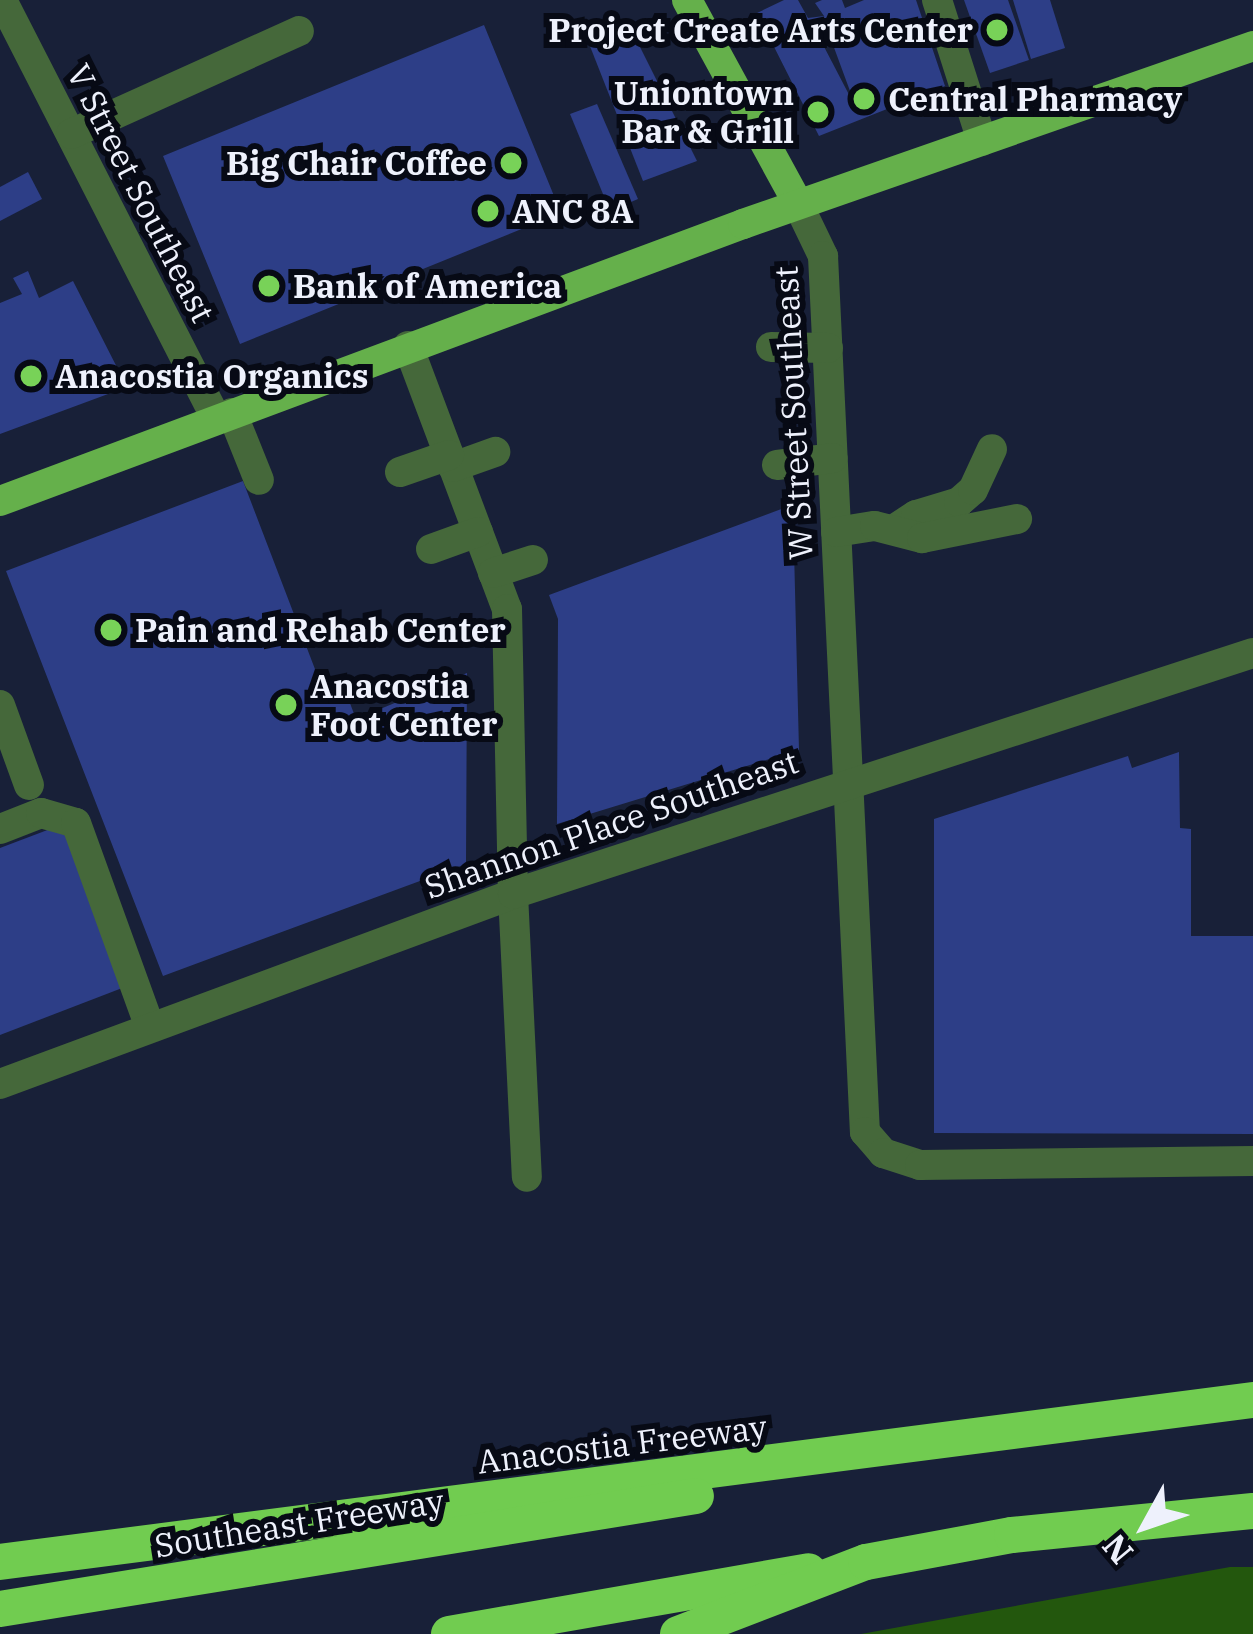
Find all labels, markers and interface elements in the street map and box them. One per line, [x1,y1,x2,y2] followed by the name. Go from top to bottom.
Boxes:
[548,10,973,50] place label: Project Create Arts Center
[984,17,1010,43] marker: Project Create Arts Center
[59,57,223,329] street label: V Street Southeast
[613,73,794,151] place label: Uniontown Bar & Grill
[888,79,1182,119] place label: Central Pharmacy
[851,86,877,112] marker: Central Pharmacy
[805,99,831,125] marker: Uniontown Bar & Grill
[226,143,487,183] place label: Big Chair Coffee
[498,150,524,176] marker: Big Chair Coffee
[512,191,634,231] place label: ANC 8A
[475,198,501,224] marker: ANC 8A
[766,265,820,561] street label: W Street Southeast
[293,266,562,306] place label: Bank of America
[256,273,282,299] marker: Bank of America
[55,356,368,396] place label: Anacostia Organics
[18,363,44,389] marker: Anacostia Organics
[135,610,506,650] place label: Pain and Rehab Center
[98,617,124,643] marker: Pain and Rehab Center
[310,666,498,744] place label: Anacostia Foot Center
[273,692,299,718] marker: Anacostia Foot Center
[419,741,803,907] street label: Shannon Place Southeast
[475,1407,769,1481] street label: Anacostia Freeway
[1085,1466,1205,1586] north arrow
[151,1481,447,1565] street label: Southeast Freeway
[1092,1526,1142,1573] text: N

